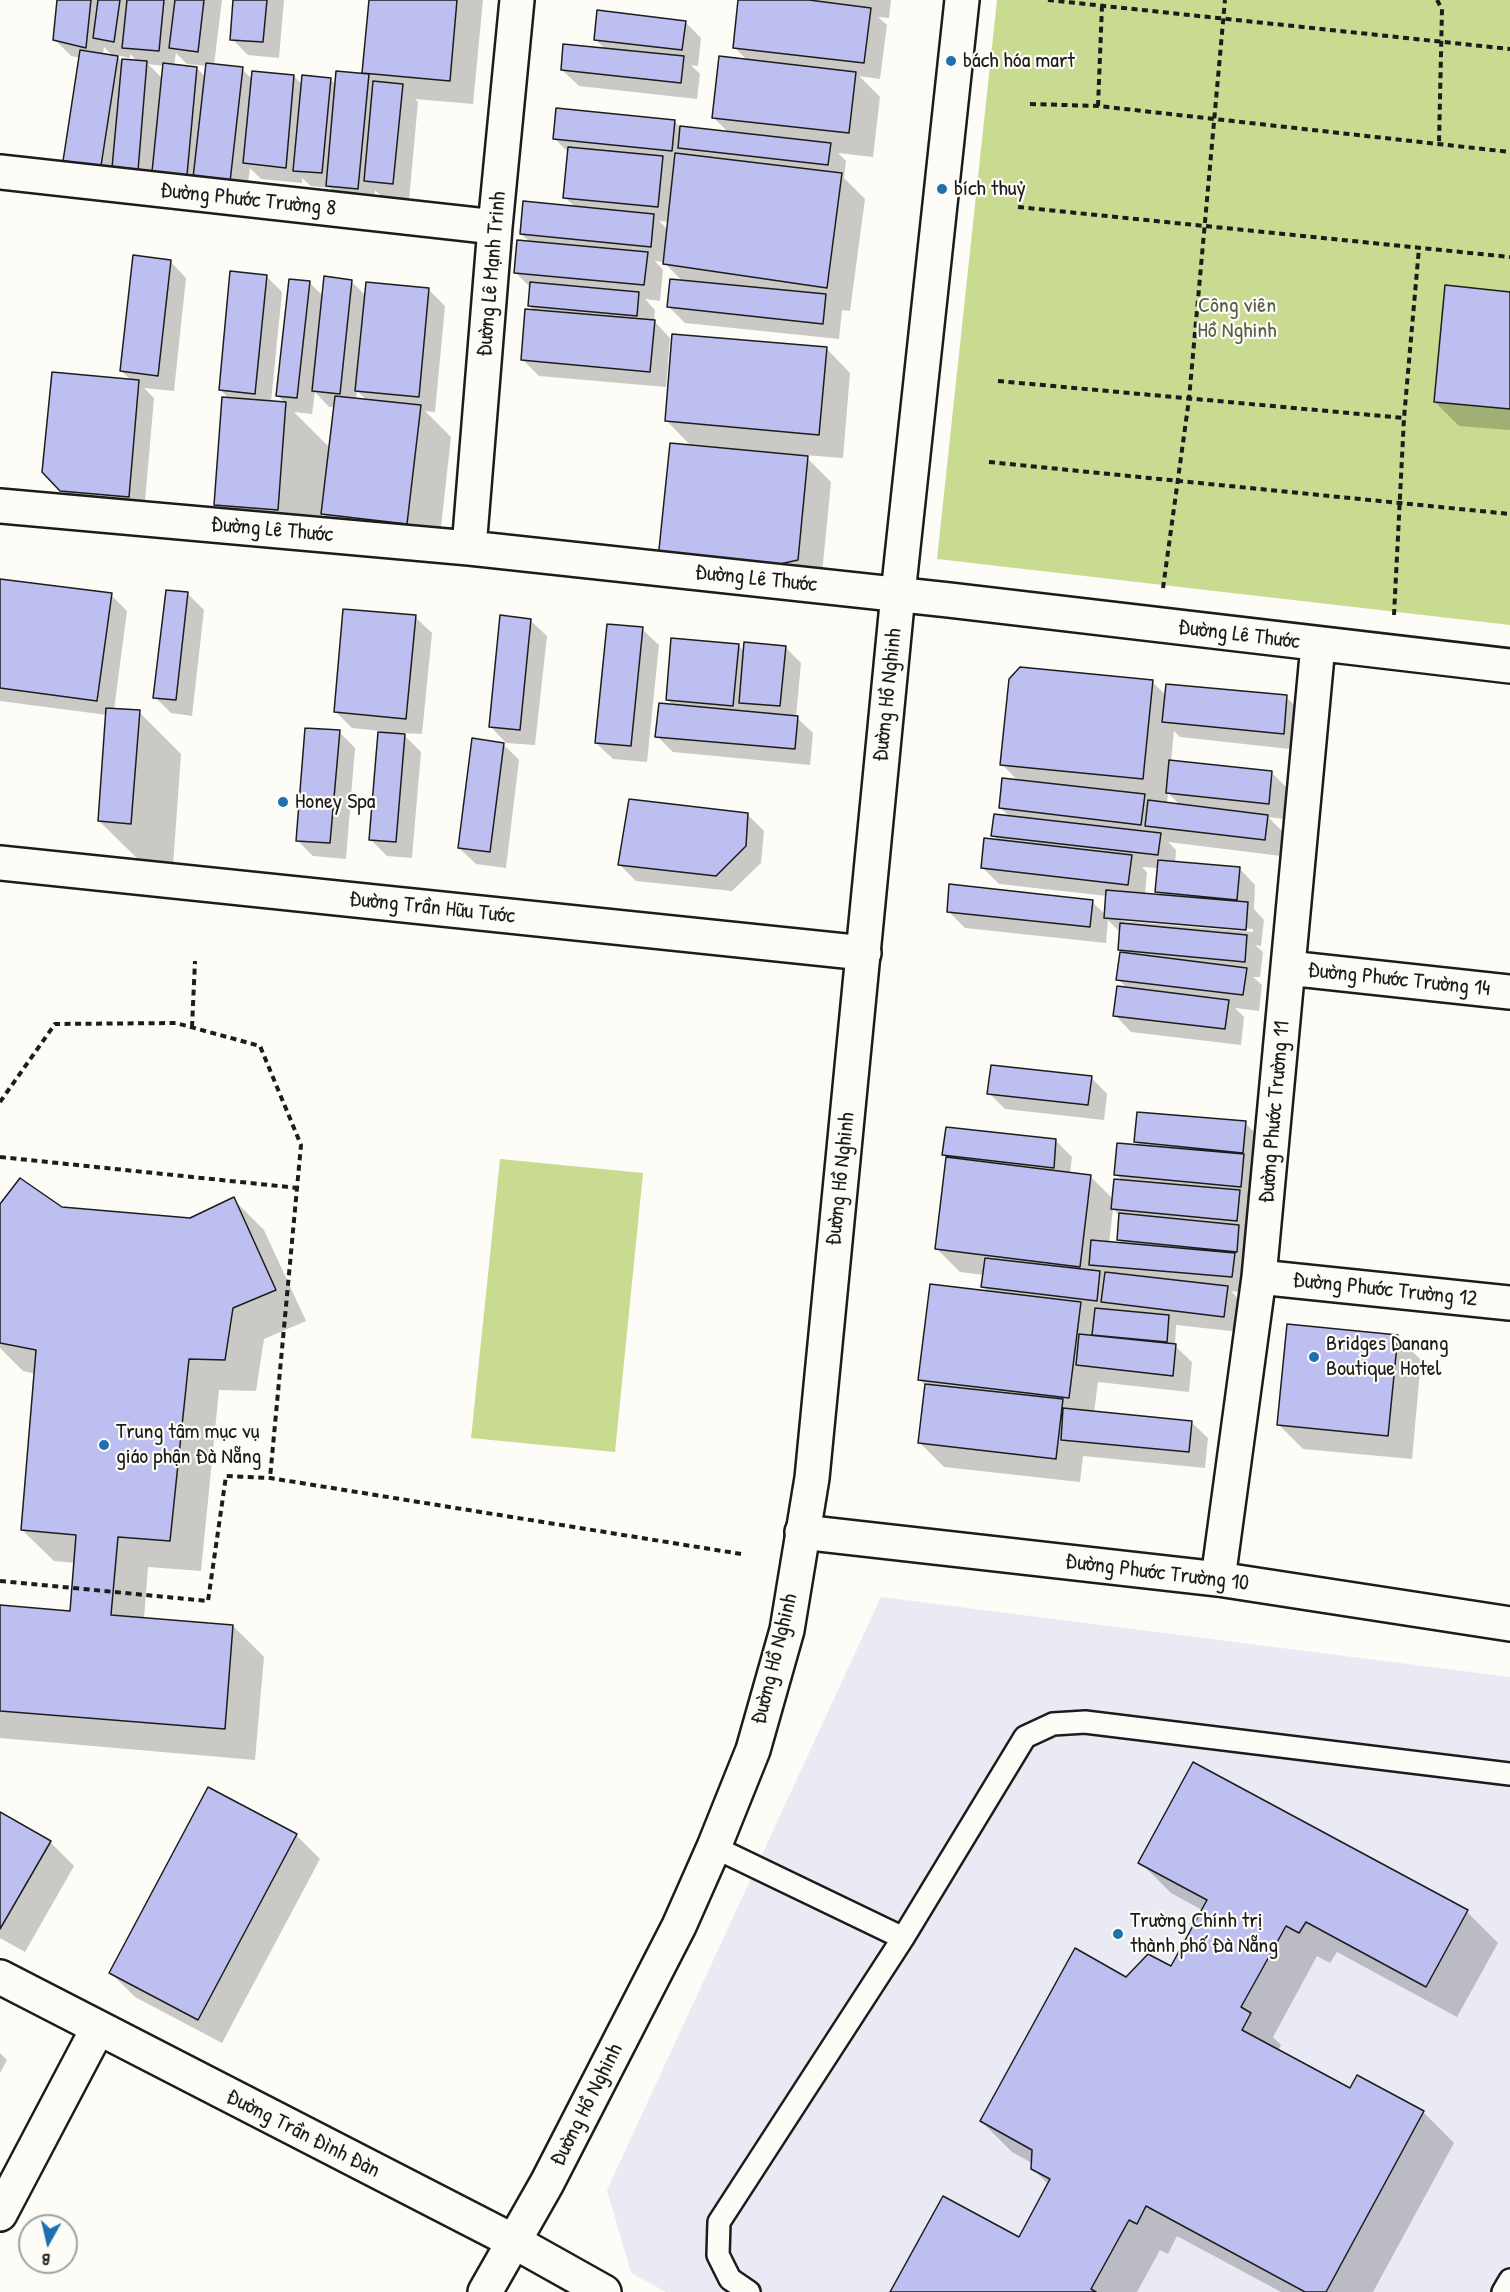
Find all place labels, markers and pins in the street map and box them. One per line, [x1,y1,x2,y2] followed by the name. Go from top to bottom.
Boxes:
[963,48,1075,74] place label: bách hóa mart
[944,54,958,68] marker: bách hóa mart
[954,176,1026,202] place label: bích thuỷ
[935,182,949,196] marker: bích thuỷ
[295,789,375,815] place label: Honey Spa
[276,795,290,809] marker: Honey Spa
[1326,1331,1449,1382] place label: Bridges Danang Boutique Hotel
[1307,1350,1321,1364] marker: Bridges Danang Boutique Hotel
[116,1419,261,1470] place label: Trung tâm mục vụ giáo phận Đà Nẵng
[97,1438,111,1452] marker: Trung tâm mục vụ giáo phận Đà Nẵng
[1130,1908,1278,1960] place label: Trường Chính trị thành phố Đà Nẵng
[1111,1927,1125,1941] marker: Trường Chính trị thành phố Đà Nẵng

